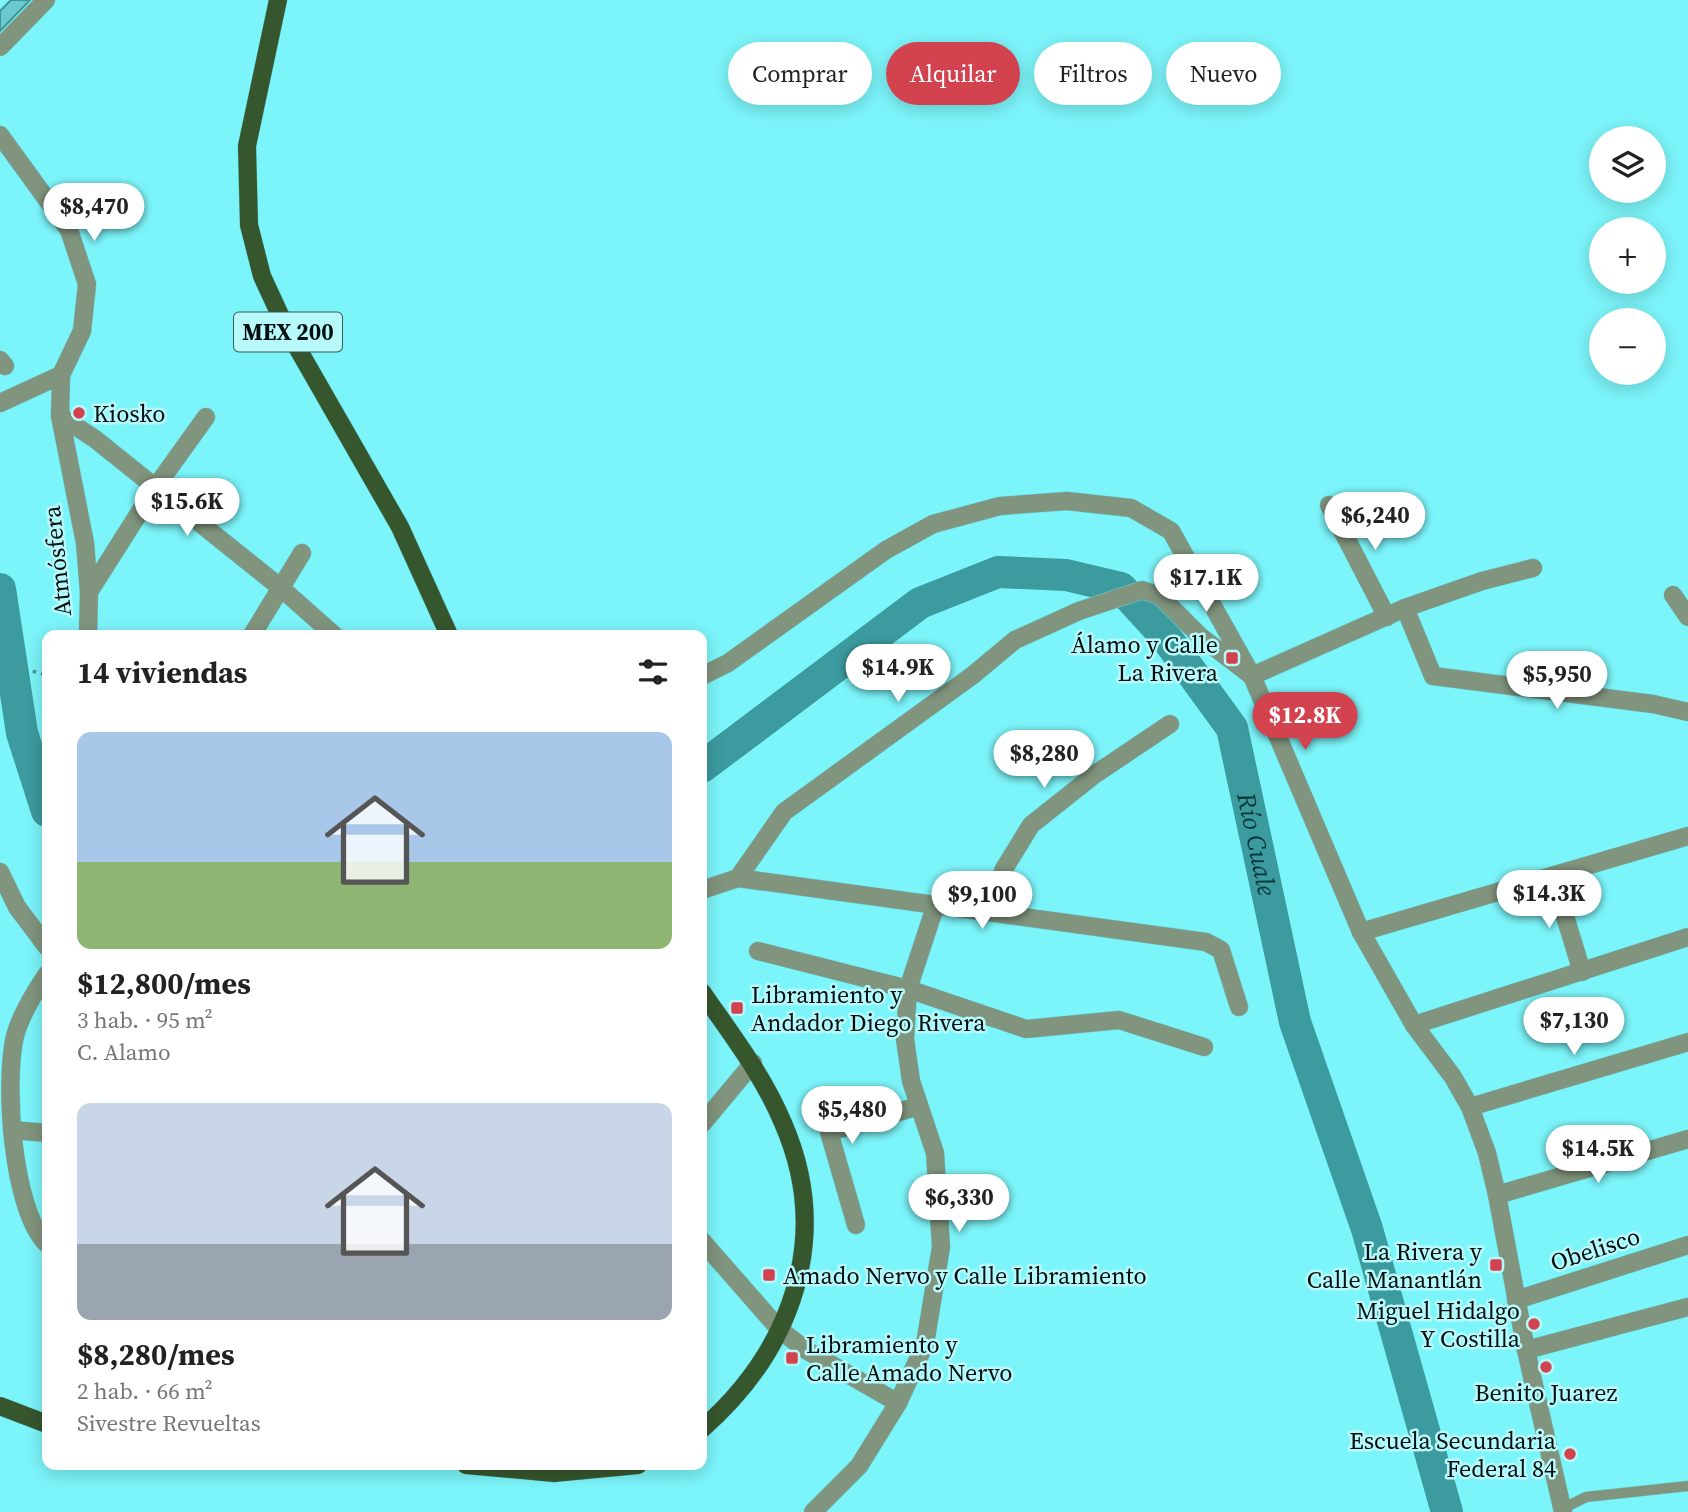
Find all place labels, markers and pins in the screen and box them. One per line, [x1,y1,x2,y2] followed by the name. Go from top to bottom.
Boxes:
[37,184,151,243] pin: $8,470
[93,397,165,430] place label: Kiosko
[71,405,87,421] marker: Kiosko
[130,478,244,538] pin: $15.6K
[1318,492,1432,552] pin: $6,240
[1149,554,1263,614] pin: $17.1K
[1071,628,1219,689] place label: Álamo y Calle La Rivera
[841,644,955,704] pin: $14.9K
[1224,650,1240,666] marker: Álamo y Calle La Rivera
[1500,652,1614,711] pin: $5,950
[1248,692,1362,752] pin: $12.8K
[987,730,1101,790] pin: $8,280
[1492,870,1606,930] pin: $14.3K
[925,872,1039,931] pin: $9,100
[751,978,986,1039] place label: Libramiento y Andador Diego Rivera
[1517,998,1631,1057] pin: $7,130
[729,1000,745,1016] marker: Libramiento y Andador Diego Rivera
[795,1086,909,1146] pin: $5,480
[1541,1126,1655,1185] pin: $14.5K
[902,1174,1016,1234] pin: $6,330
[1307,1235,1483,1296] place label: La Rivera y Calle Manantlán
[1488,1257,1504,1273] marker: La Rivera y Calle Manantlán
[783,1259,1147,1292] place label: Amado Nervo y Calle Libramiento
[761,1267,777,1283] marker: Amado Nervo y Calle Libramiento
[1356,1294,1521,1355] place label: Miguel Hidalgo Y Costilla
[1526,1316,1542,1332] marker: Miguel Hidalgo Y Costilla
[806,1328,1012,1389] place label: Libramiento y Calle Amado Nervo
[784,1350,800,1366] marker: Libramiento y Calle Amado Nervo
[1538,1359,1554,1375] marker: Benito Juarez
[1474,1376,1618,1409] place label: Benito Juarez
[1349,1424,1557,1485] place label: Escuela Secundaria Federal 84
[1562,1446,1578,1462] marker: Escuela Secundaria Federal 84

